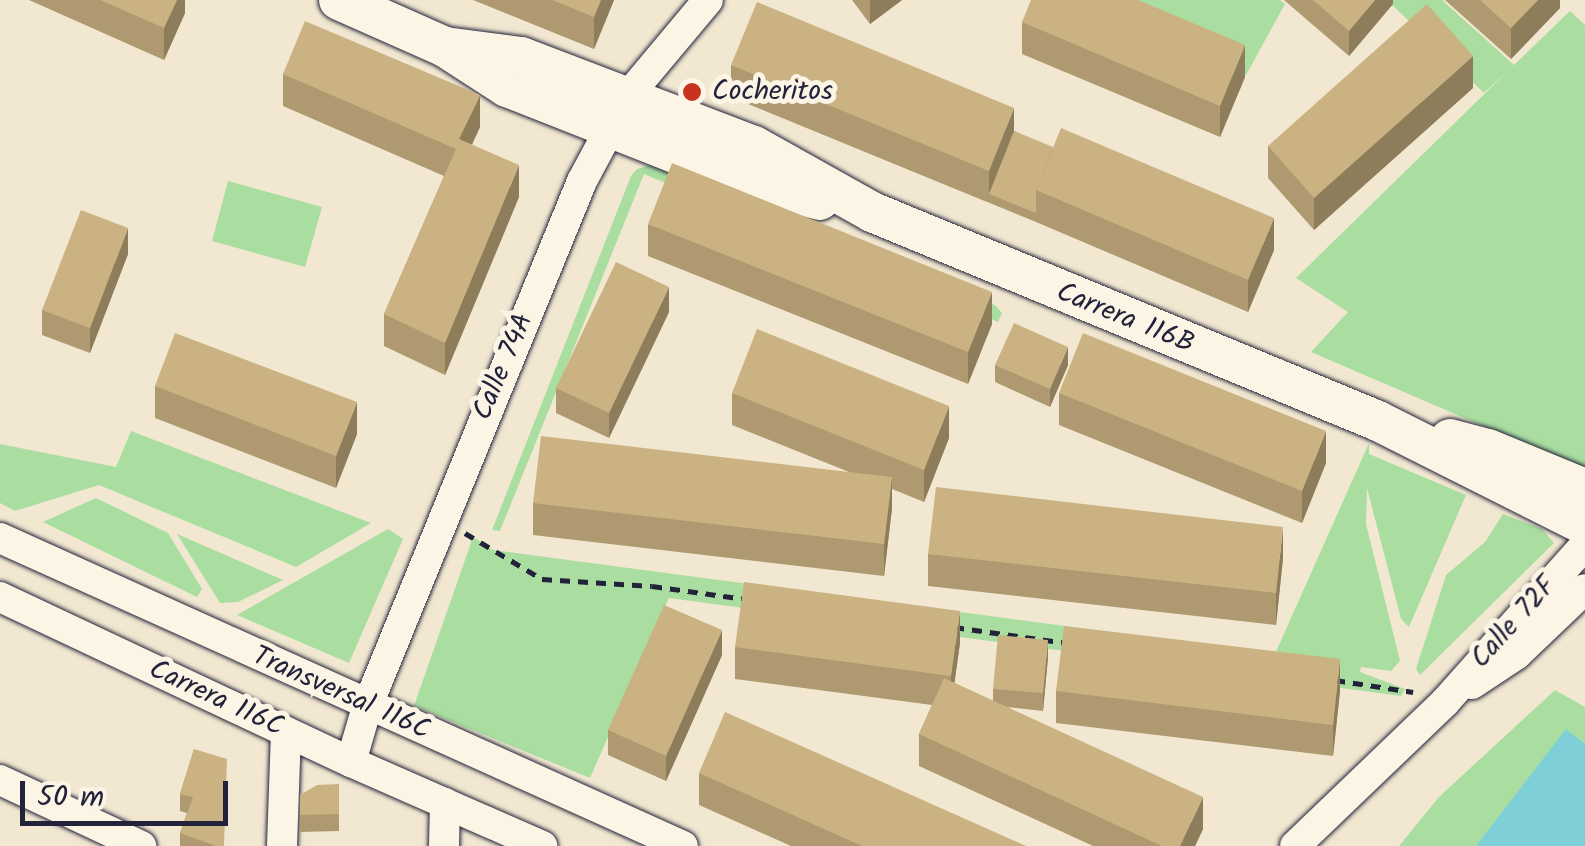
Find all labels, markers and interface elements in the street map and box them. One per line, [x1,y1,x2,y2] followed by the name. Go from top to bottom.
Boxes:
[712,75,833,109] place label: Cocheritos
[681,81,703,103] marker: Cocheritos
[1051,276,1199,362] street label: Carrera 116B
[466,309,542,425] street label: Calle 74A
[1464,570,1564,676] street label: Calle 72F
[247,640,435,748] street label: Transversal 116C
[143,653,289,745] street label: Carrera 116C
[25,761,232,823] scale bar
[37,774,104,822] text: 50 m

